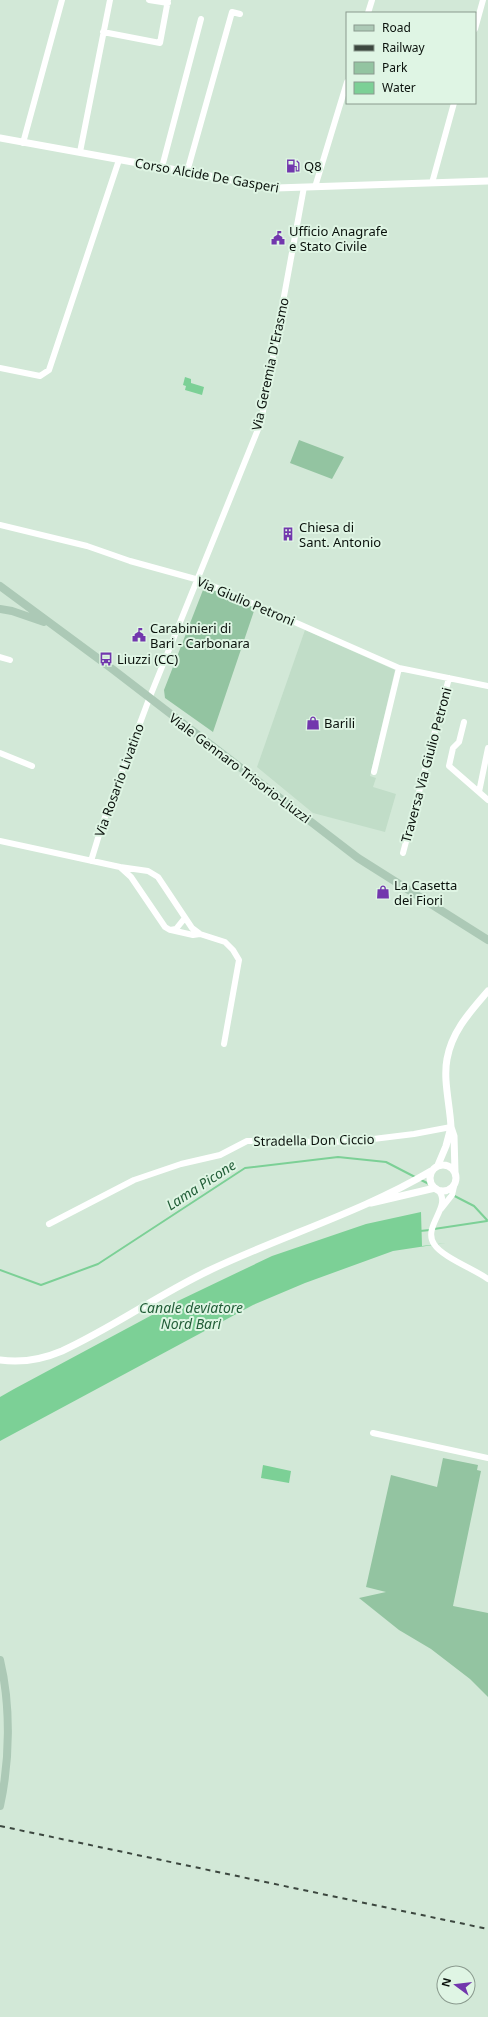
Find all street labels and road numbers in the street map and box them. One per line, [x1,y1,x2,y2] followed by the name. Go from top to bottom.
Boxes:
[133,153,281,197] street label: Corso Alcide De Gasperi
[247,296,293,432] street label: Via Geremia D'Erasmo
[194,572,298,630] street label: Via Giulio Petroni
[397,685,455,845] street label: Traversa Via Giulio Petroni
[166,709,314,827] street label: Viale Gennaro Trisorio-Liuzzi
[90,721,148,839] street label: Via Rosario Livatino
[253,1130,375,1150] street label: Stradella Don Ciccio

